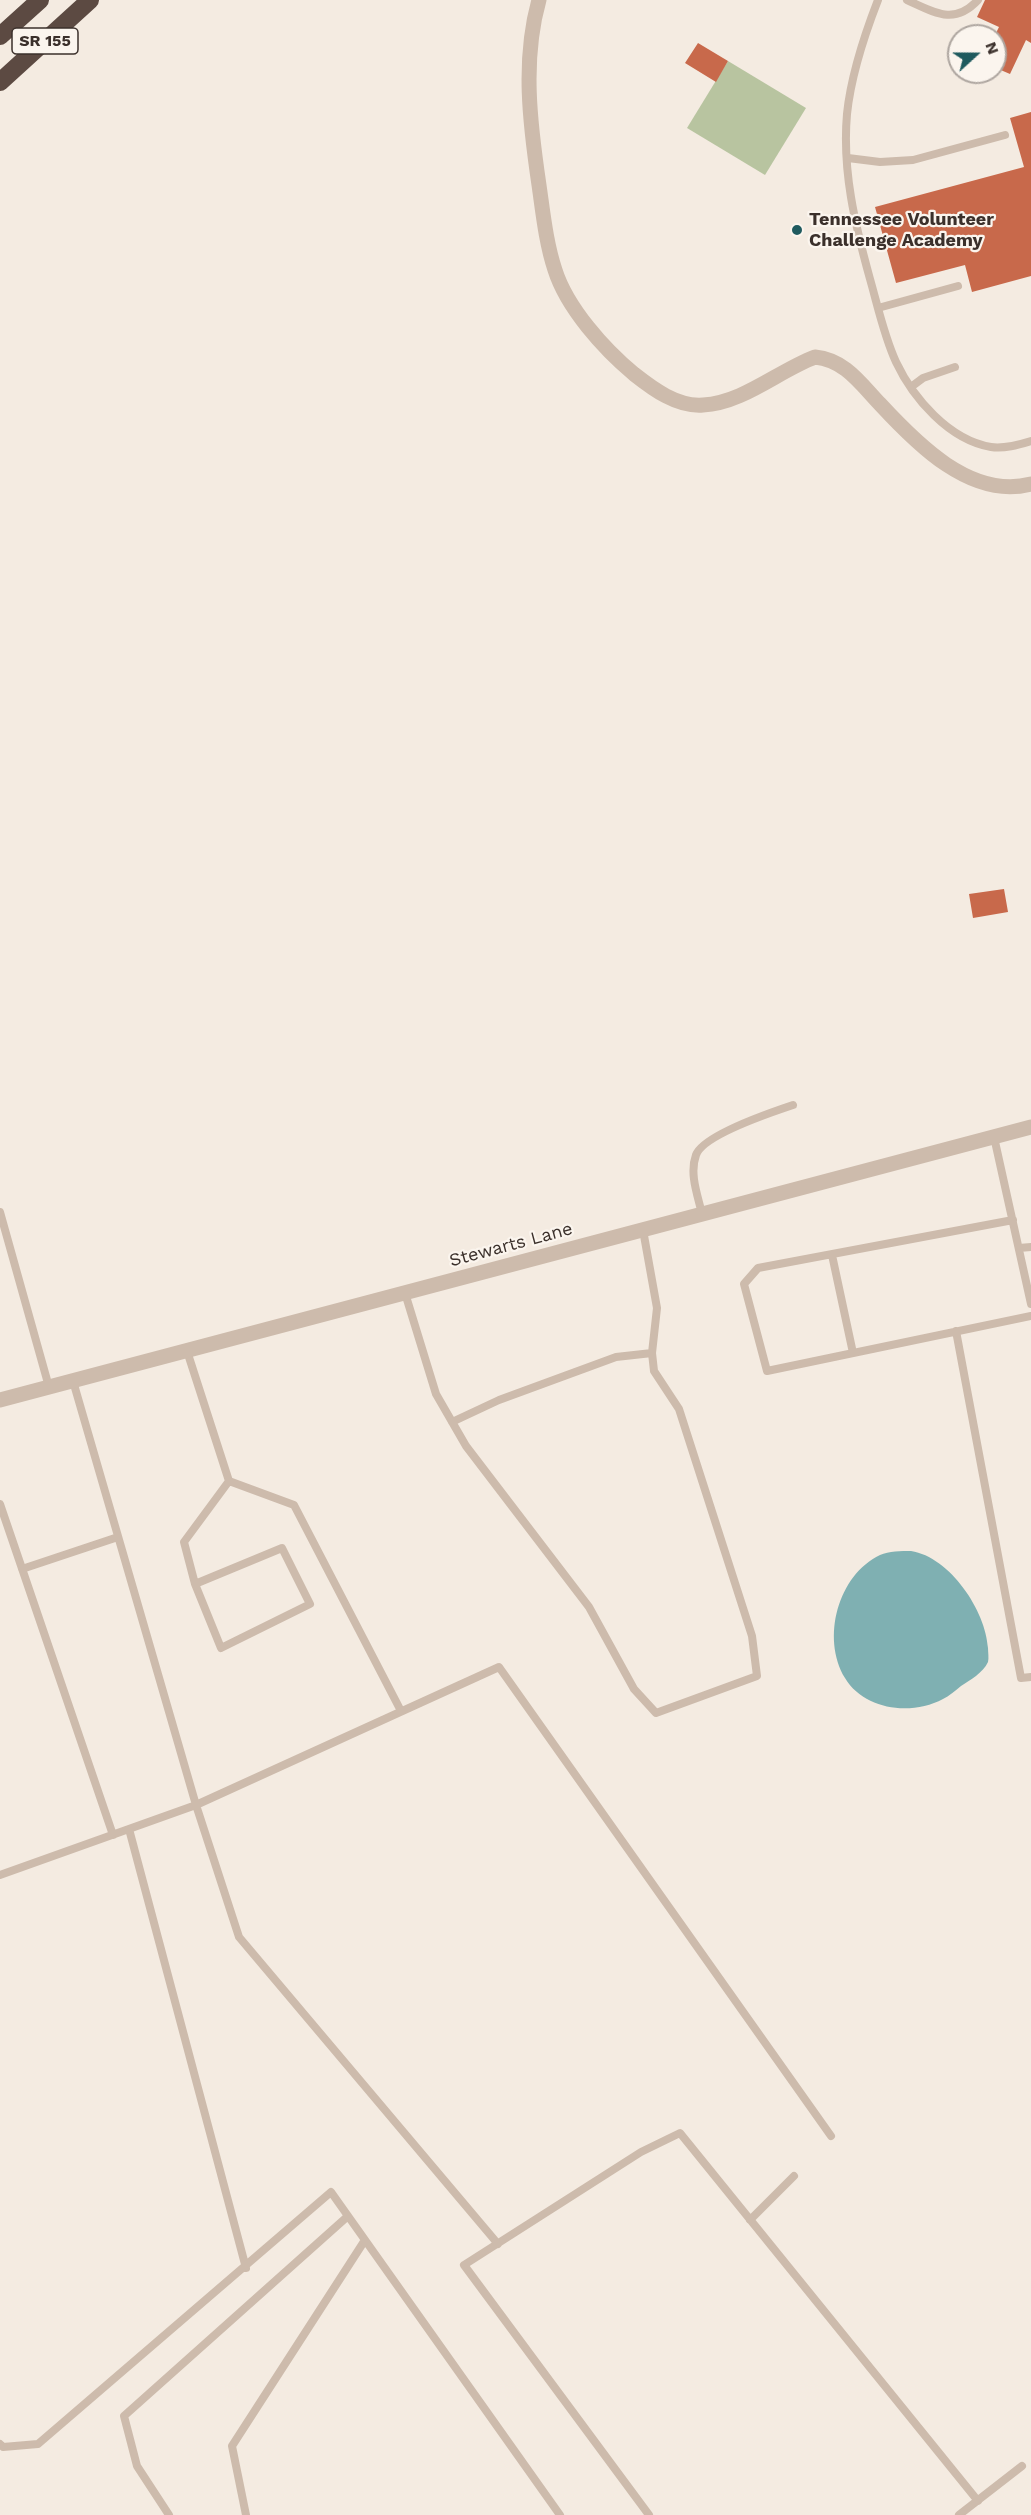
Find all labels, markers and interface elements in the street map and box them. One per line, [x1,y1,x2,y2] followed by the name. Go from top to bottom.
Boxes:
[947,24,1007,84] north arrow
[12,28,78,54] road number: SR 155
[981,39,1003,57] text: N
[809,209,994,252] place label: Tennessee Volunteer Challenge Academy
[790,223,804,237] marker: Tennessee Volunteer Challenge Academy
[447,1218,575,1272] street label: Stewarts Lane

